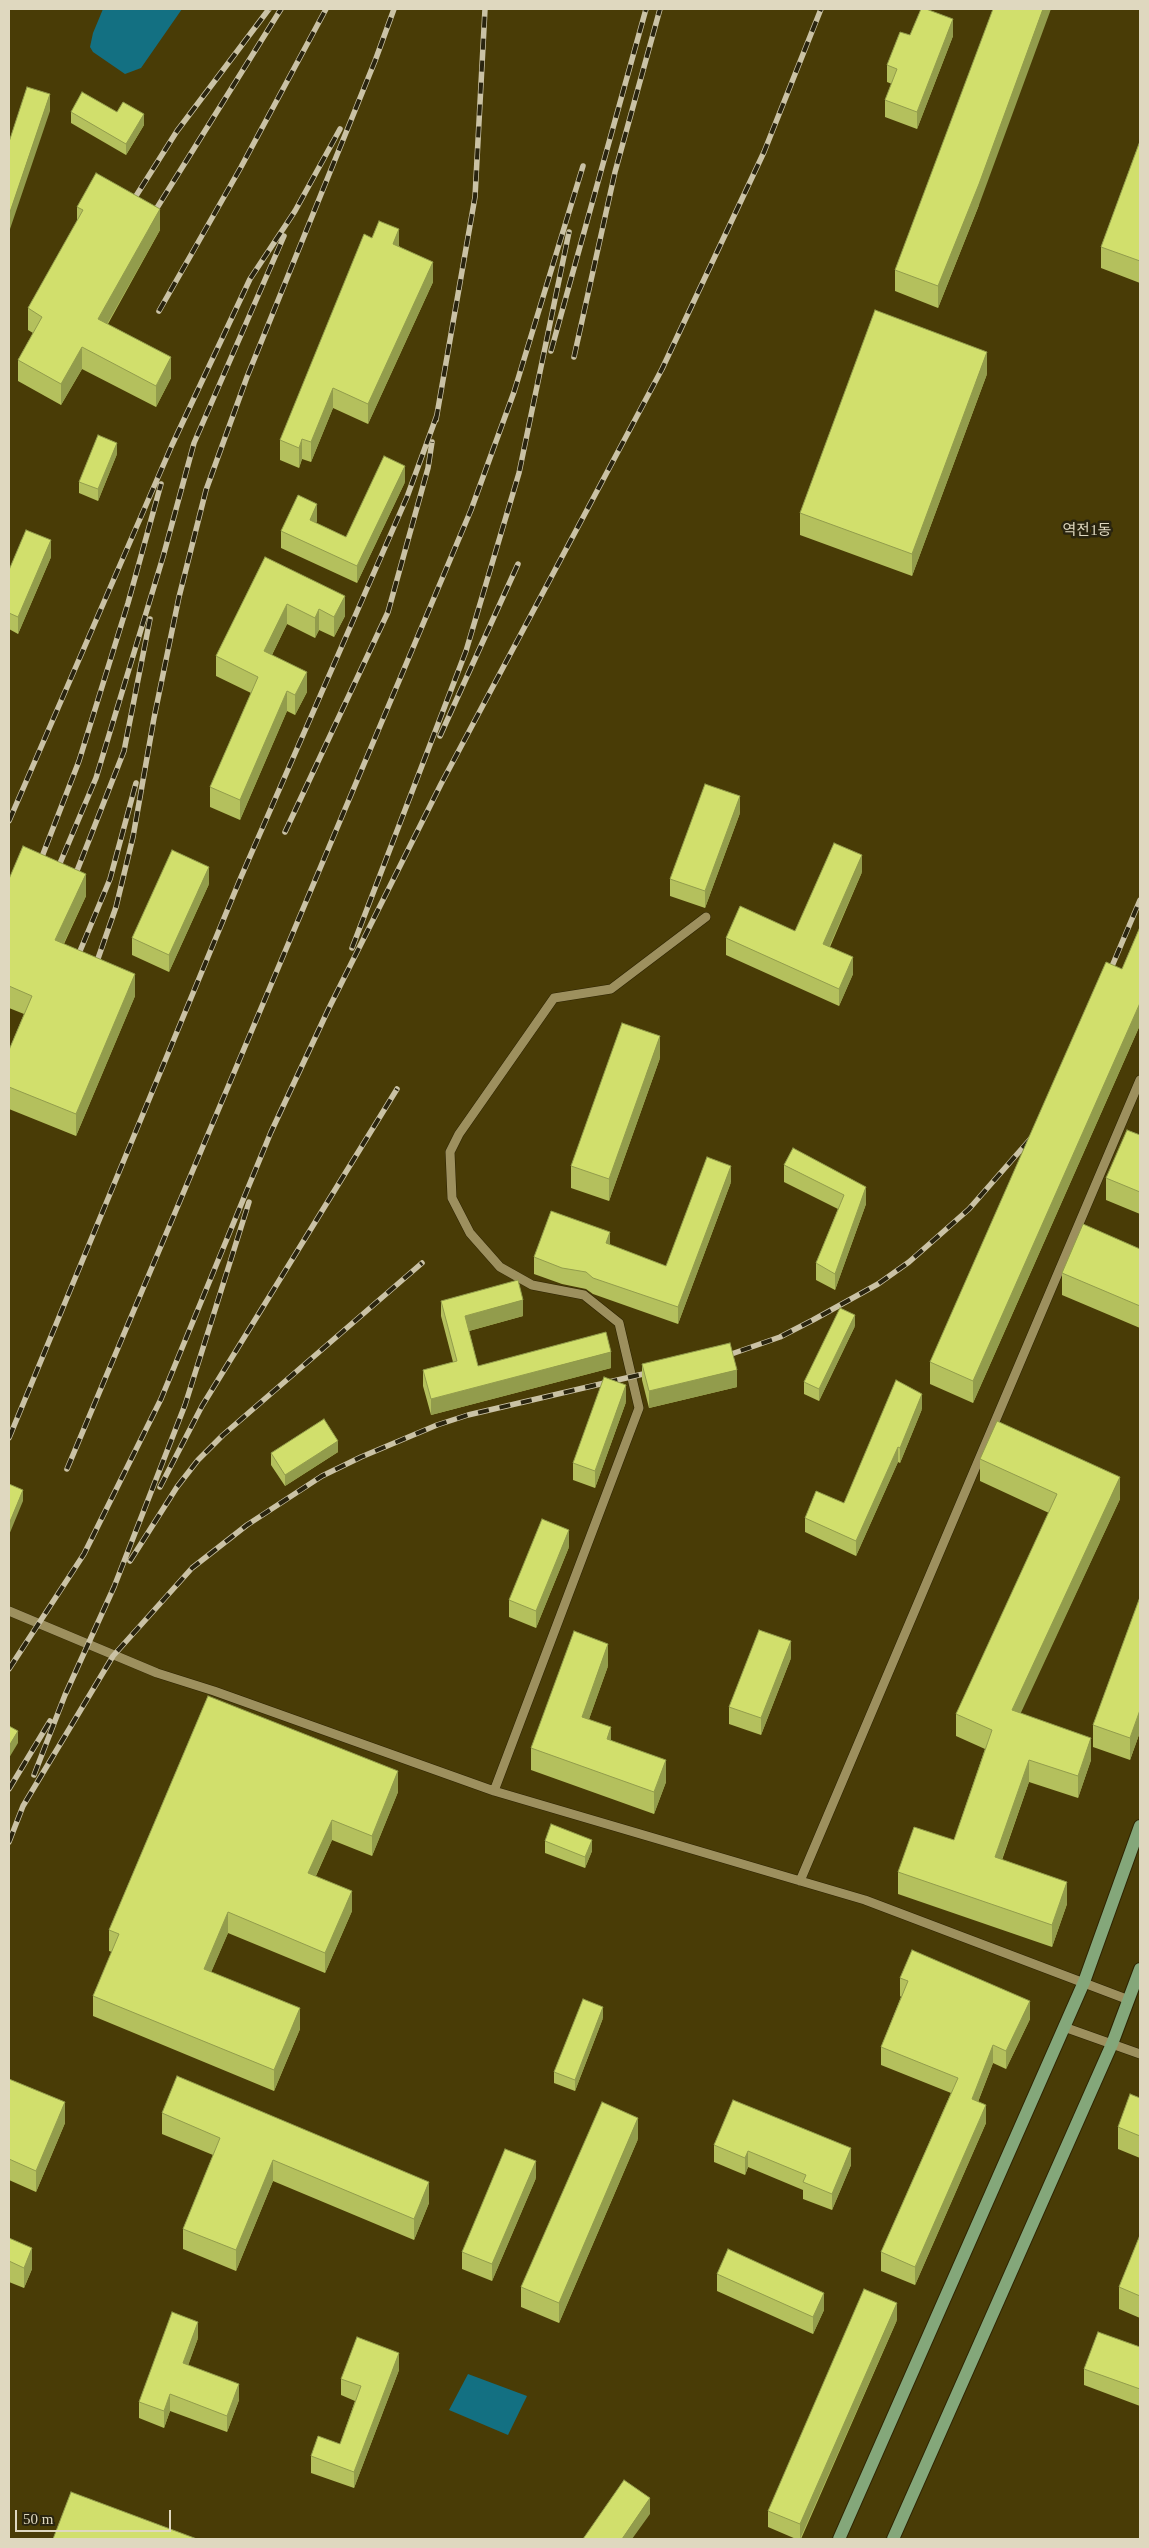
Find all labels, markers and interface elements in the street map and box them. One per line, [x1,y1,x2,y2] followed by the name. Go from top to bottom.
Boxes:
[1063,522,1111,540] district label: 역전1동
[18,2500,174,2532] scale bar
[23,2511,53,2527] text: 50 m

